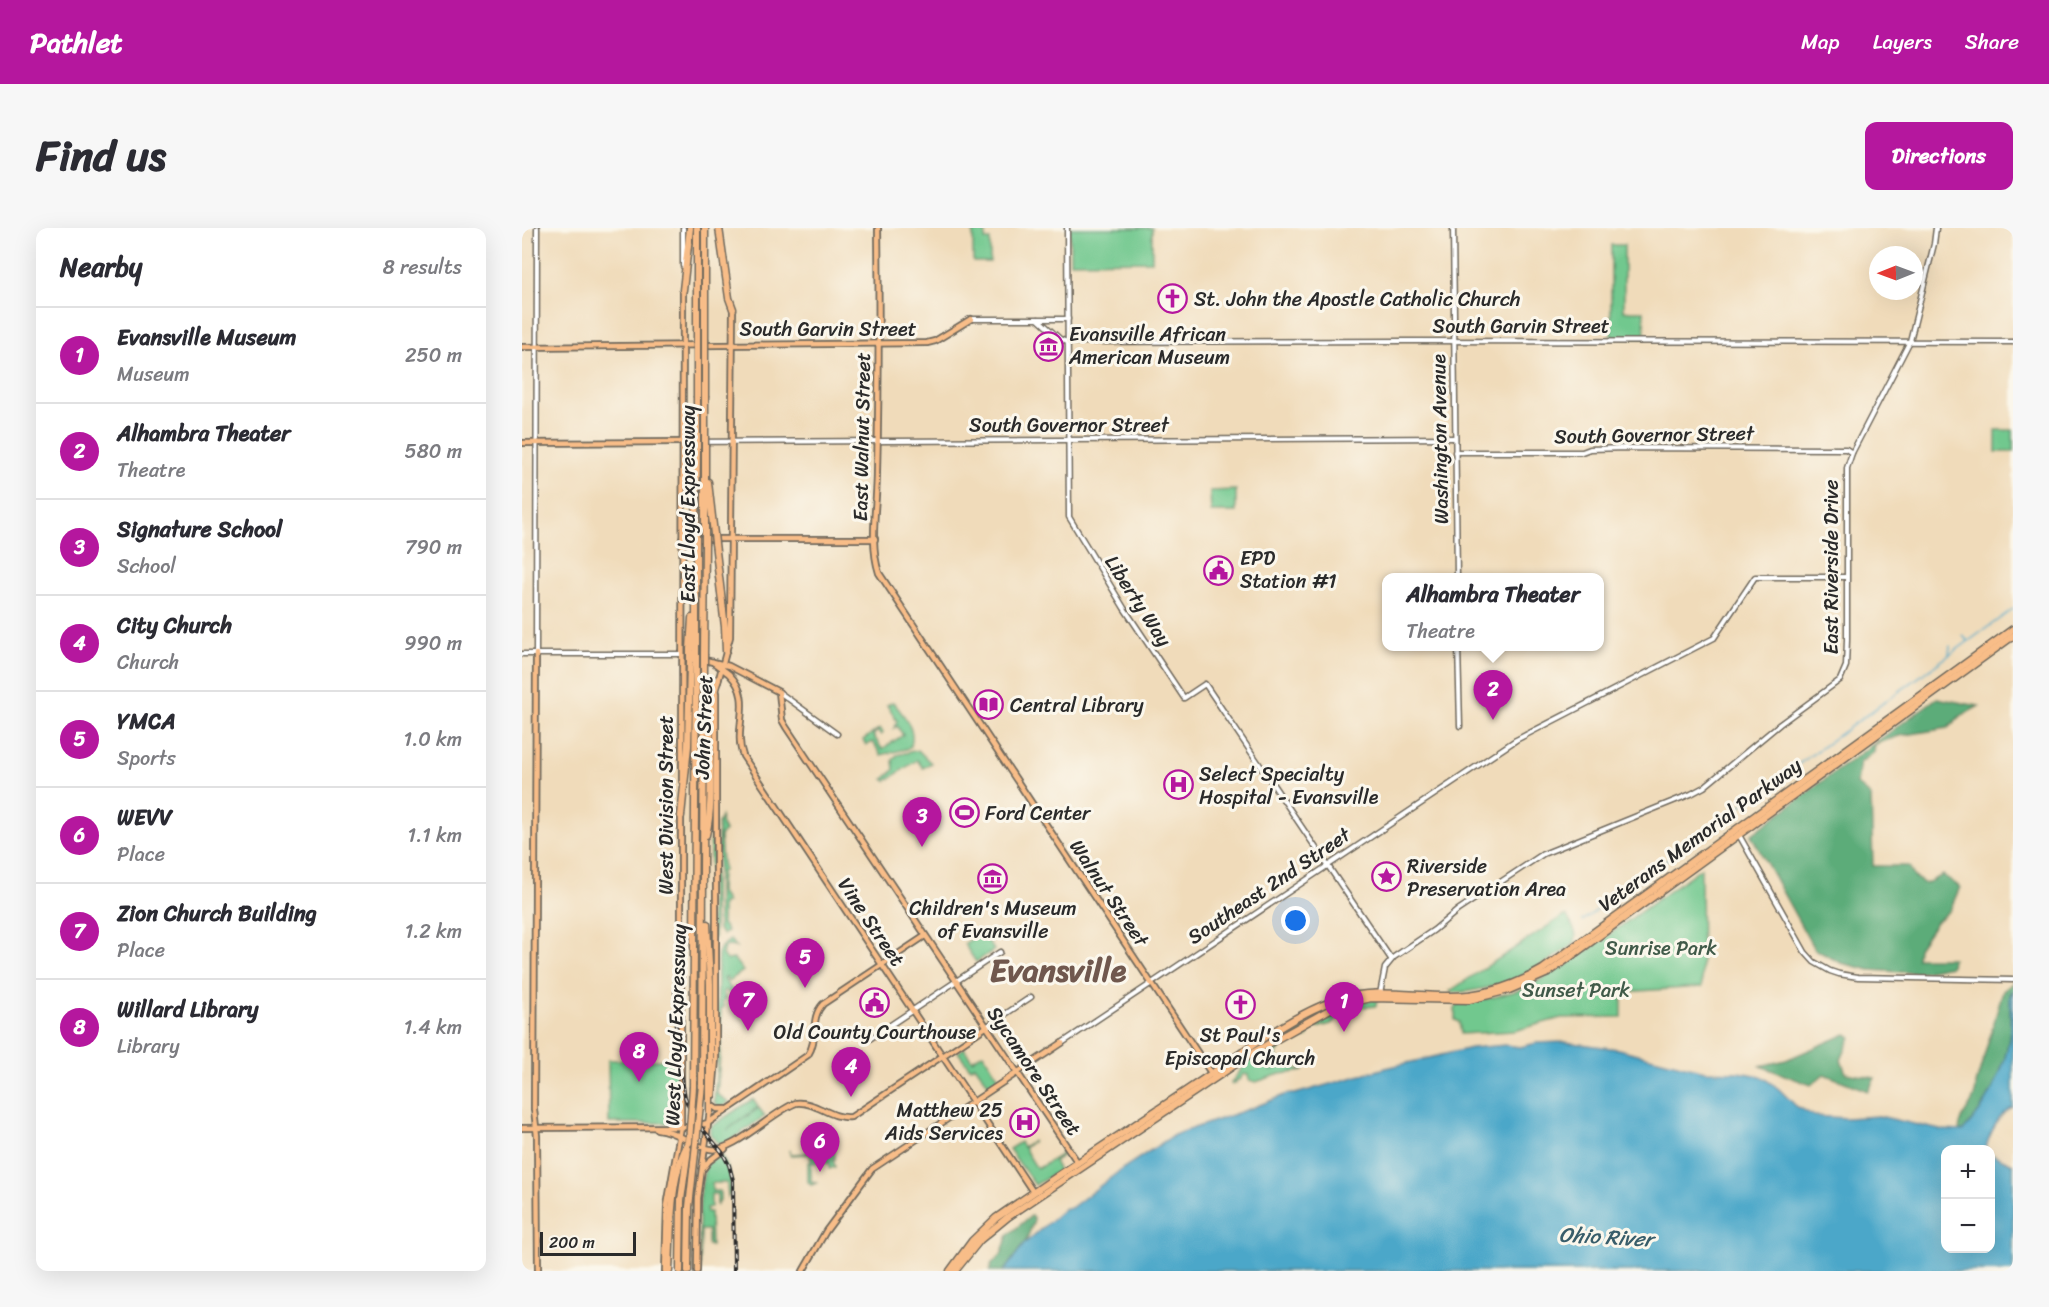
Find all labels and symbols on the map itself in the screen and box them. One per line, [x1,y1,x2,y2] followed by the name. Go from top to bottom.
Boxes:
[1869,246,1923,300] north arrow
[1194,282,1520,317] place label: St. John the Apostle Catholic Church
[1157,283,1189,315] church icon: St. John the Apostle Catholic Church
[1433,309,1610,344] street label: South Garvin Street
[740,312,917,347] street label: South Garvin Street
[1068,317,1230,375] place label: Evansville African American Museum
[1032,330,1064,362] museum icon: Evansville African American Museum
[843,352,881,522] street label: East Walnut Street
[1421,353,1459,524] street label: Washington Avenue
[671,405,706,603] street label: East Lloyd Expressway
[969,408,1170,443] street label: South Governor Street
[1554,416,1755,454] street label: South Governor Street
[1814,479,1849,655] street label: East Riverside Drive
[1240,541,1336,599] place label: EPD Station #1
[1095,548,1181,655] street label: Liberty Way
[1203,554,1235,586] public building icon: EPD Station #1
[1474,670,1512,720] pin: 2
[685,674,723,781] street label: John Street
[1010,688,1144,723] place label: Central Library
[973,689,1005,721] library icon: Central Library
[649,715,684,895] street label: West Division Street
[1591,748,1810,921] street label: Veterans Memorial Parkway
[1199,757,1379,815] place label: Select Specialty Hospital - Evansville
[1162,769,1194,801] hospital icon: Select Specialty Hospital - Evansville
[985,796,1092,831] place label: Ford Center
[948,797,980,829] sports icon: Ford Center
[902,798,942,847] pin: 3
[1180,818,1359,954] street label: Southeast 2nd Street
[1060,832,1159,955] street label: Walnut Street
[1407,849,1566,907] place label: Riverside Preservation Area
[1370,861,1402,893] place icon: Riverside Preservation Area
[977,862,1009,894] museum icon: Children's Museum of Evansville
[828,870,914,974] street label: Vine Street
[909,891,1077,949] place label: Children's Museum of Evansville
[1281,906,1310,935] your location
[655,923,697,1127] street label: West Lloyd Expressway
[1605,931,1717,966] park label: Sunrise Park
[786,938,824,988] pin: 5
[990,942,1127,999] district label: Evansville
[1522,973,1630,1008] park label: Sunset Park
[728,982,768,1031] pin: 7
[1324,982,1364,1032] pin: 1
[859,986,891,1018] public building icon: Old County Courthouse
[1224,988,1256,1020] church icon: St Paul's Episcopal Church
[977,999,1091,1143] street label: Sycamore Street
[774,1015,976,1050] place label: Old County Courthouse
[1165,1018,1315,1076] place label: St Paul's Episcopal Church
[620,1032,658,1082] pin: 8
[832,1048,870,1097] pin: 4
[884,1093,1004,1151] place label: Matthew 25 Aids Services
[1008,1106,1040,1138] hospital icon: Matthew 25 Aids Services
[800,1122,840,1172] pin: 6
[1558,1216,1657,1259] water label: Ohio River
[540,1229,636,1256] scale bar

